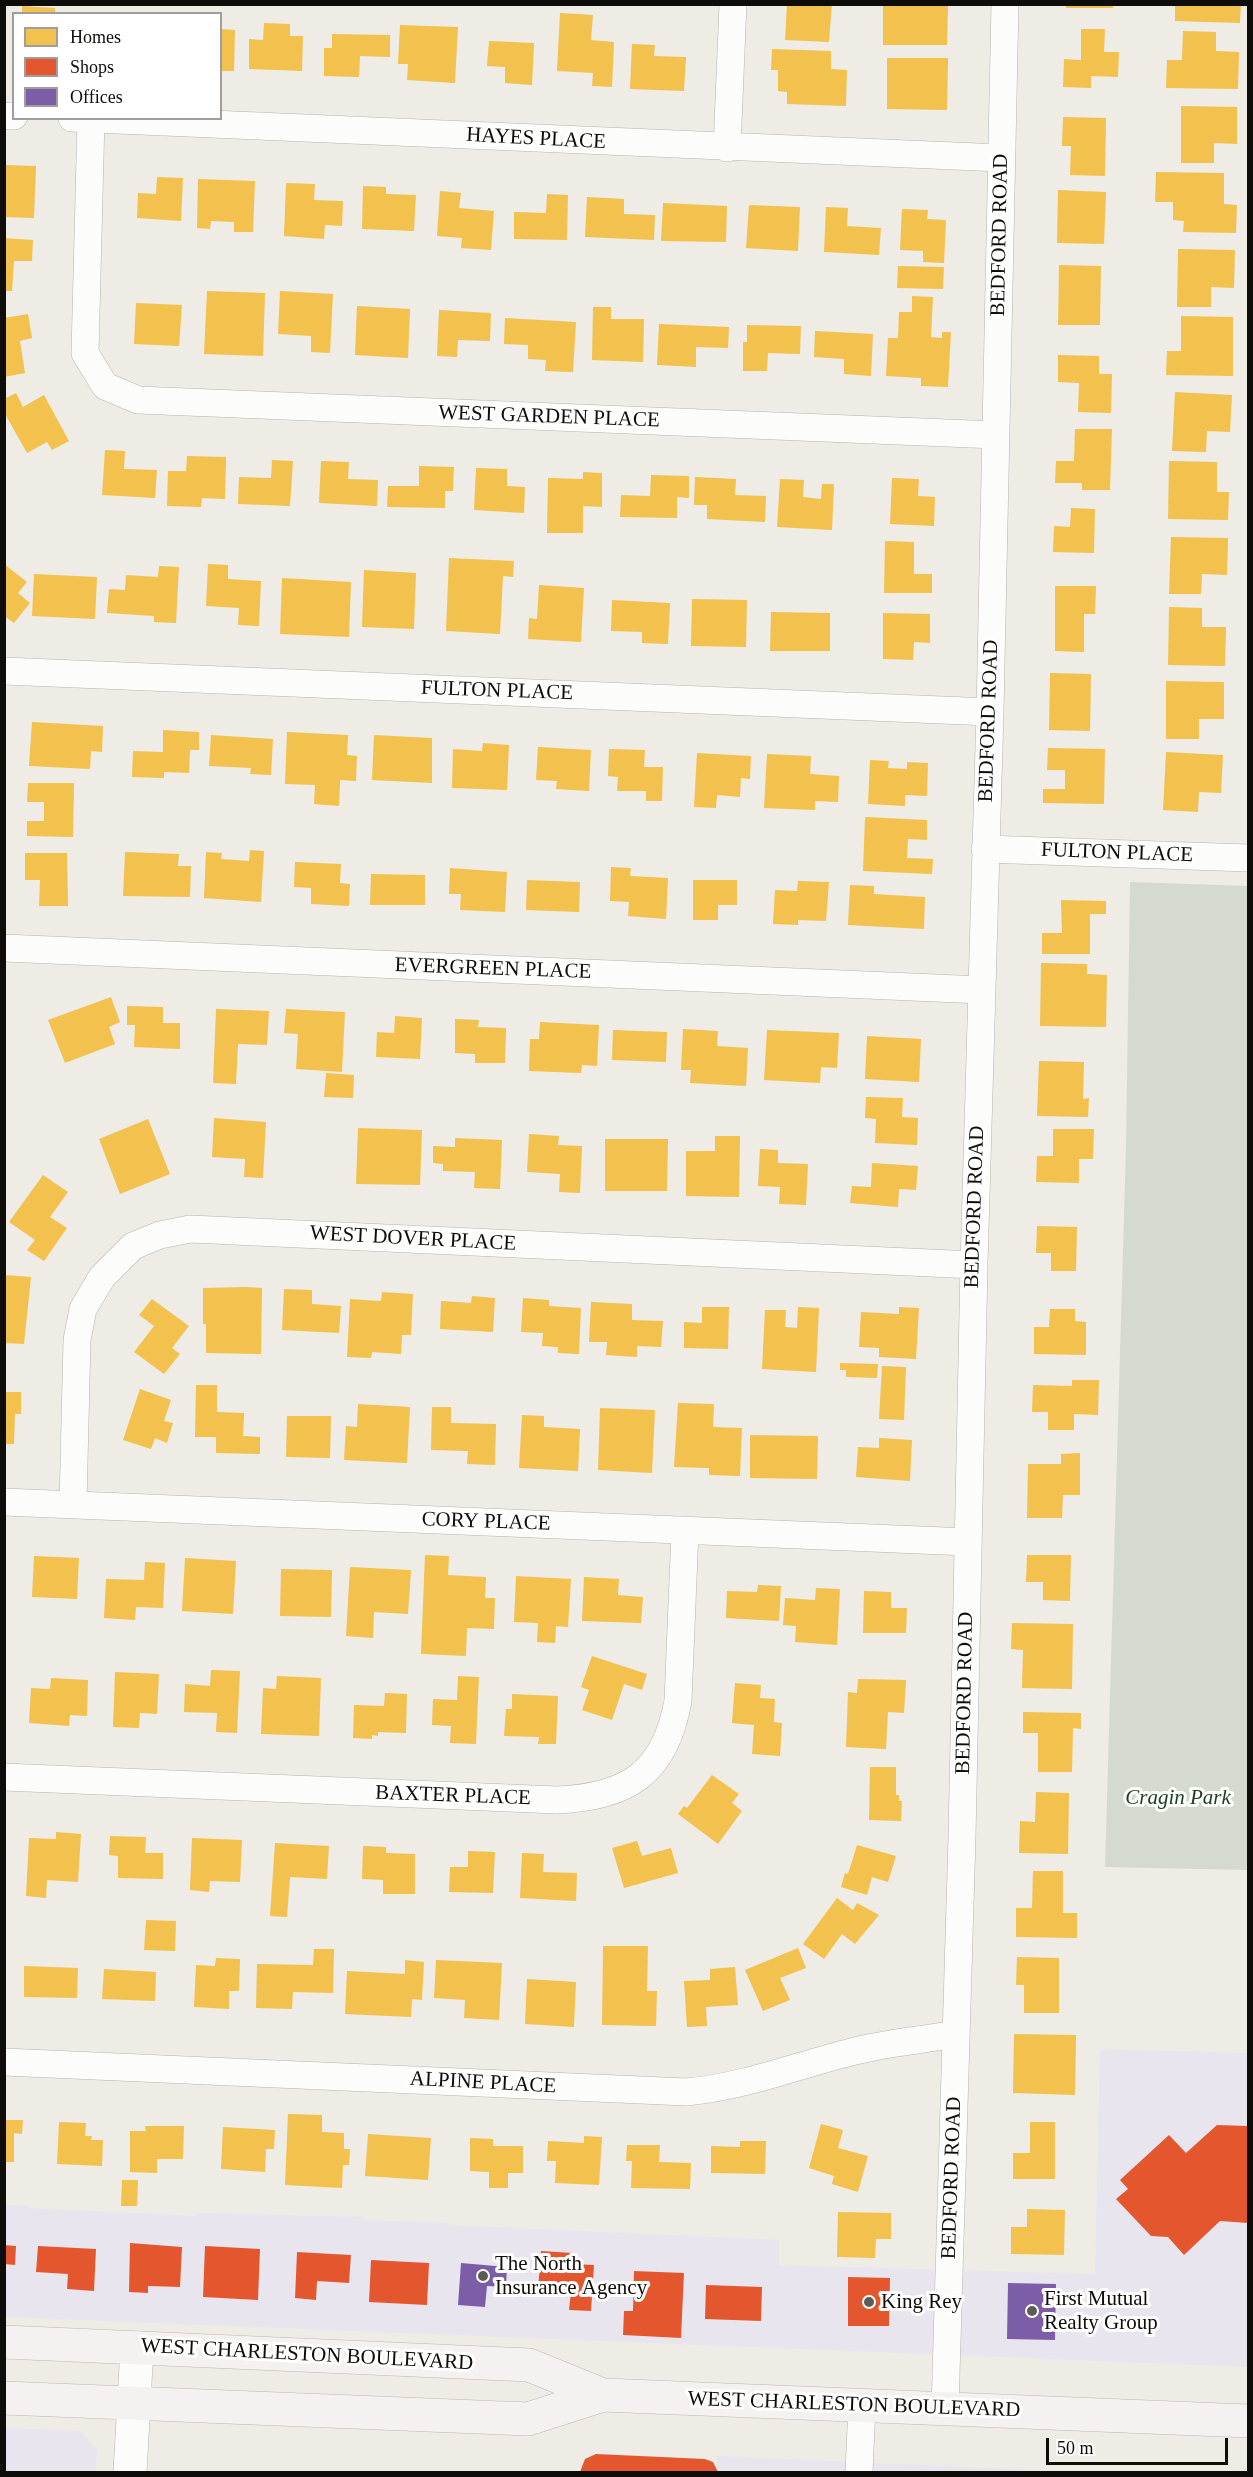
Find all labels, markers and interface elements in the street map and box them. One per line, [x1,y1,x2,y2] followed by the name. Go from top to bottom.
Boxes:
[12,12,222,120] legend
[70,27,121,47] text: Homes
[70,57,114,77] text: Shops
[70,87,123,107] text: Offices
[466,123,606,155] street label: HAYES PLACE
[986,153,1014,317] street label: BEDFORD ROAD
[438,401,660,433] street label: WEST GARDEN PLACE
[974,639,1004,803] street label: BEDFORD ROAD
[420,676,574,706] street label: FULTON PLACE
[1040,838,1194,868] street label: FULTON PLACE
[394,953,592,985] street label: EVERGREEN PLACE
[960,1125,990,1289] street label: BEDFORD ROAD
[309,1221,517,1257] street label: WEST DOVER PLACE
[421,1507,551,1537] street label: CORY PLACE
[951,1611,979,1775] street label: BEDFORD ROAD
[375,1781,531,1811] street label: BAXTER PLACE
[1125,1785,1231,1811] park label: Cragin Park
[409,2067,557,2099] street label: ALPINE PLACE
[937,2096,967,2260] street label: BEDFORD ROAD
[495,2251,647,2301] place label: The North Insurance Agency
[476,2269,490,2283] marker: The North Insurance Agency
[1044,2286,1158,2336] place label: First Mutual Realty Group
[881,2289,962,2315] place label: King Rey
[862,2295,876,2309] marker: King Rey
[1025,2304,1039,2318] marker: First Mutual Realty Group
[140,2334,474,2376] street label: WEST CHARLESTON BOULEVARD
[687,2387,1021,2423] street label: WEST CHARLESTON BOULEVARD
[1049,2426,1230,2464] scale bar
[1057,2438,1094,2458] text: 50 m

